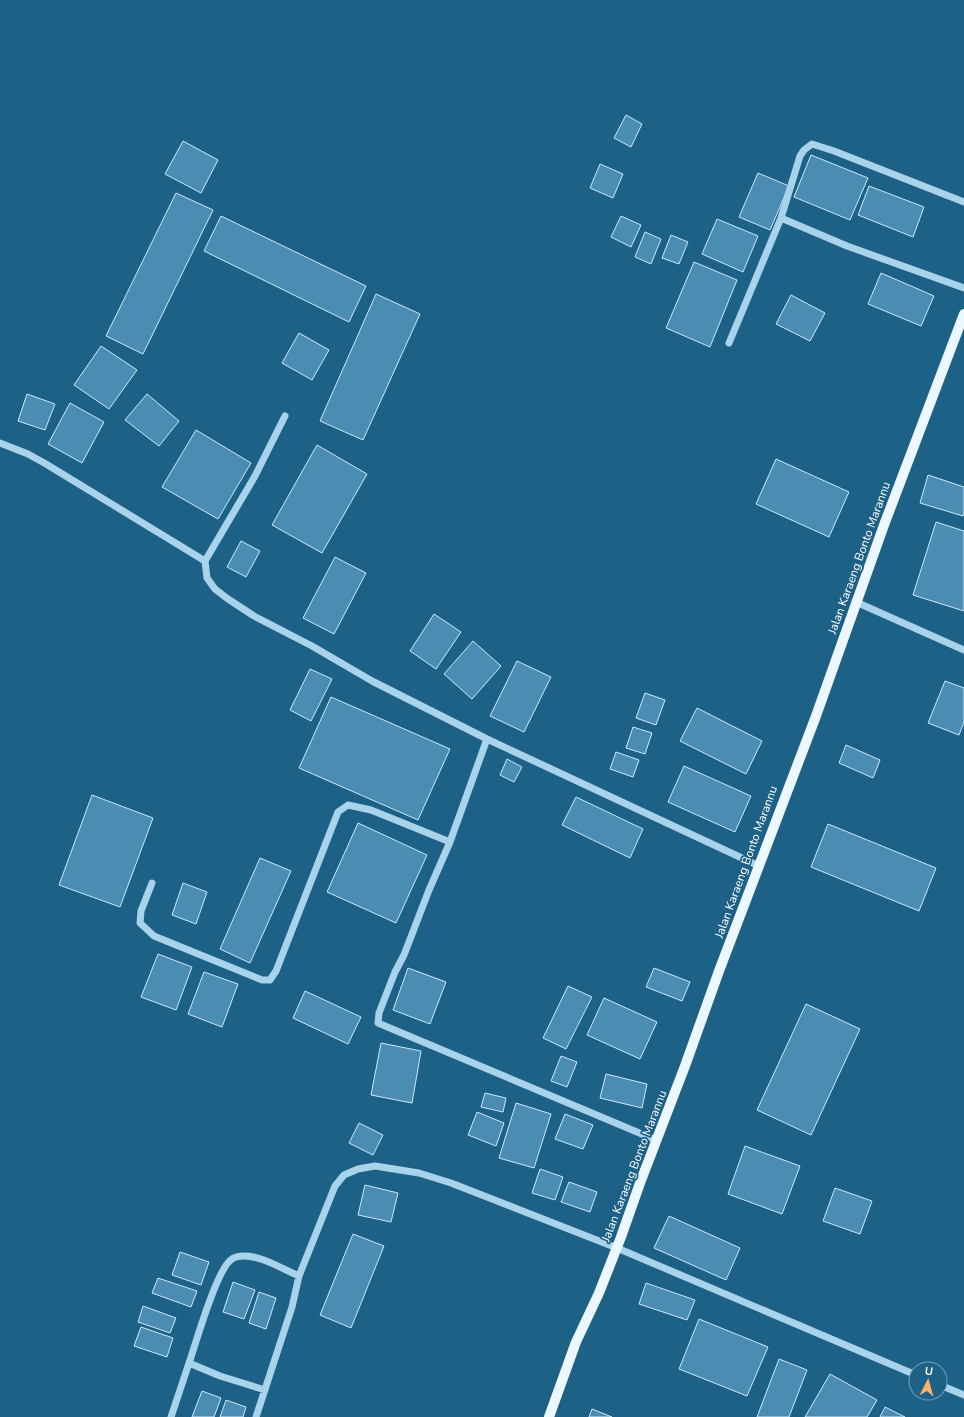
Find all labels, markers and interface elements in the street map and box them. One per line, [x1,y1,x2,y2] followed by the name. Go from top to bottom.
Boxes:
[824,480,894,637] street label: Jalan Karaeng Bonto Marannu
[711,784,781,941] street label: Jalan Karaeng Bonto Marannu
[597,1088,670,1245] street label: Jalan Karaeng Bonto Marannu
[908,1361,948,1401] north arrow
[924,1364,934,1379] text: U

